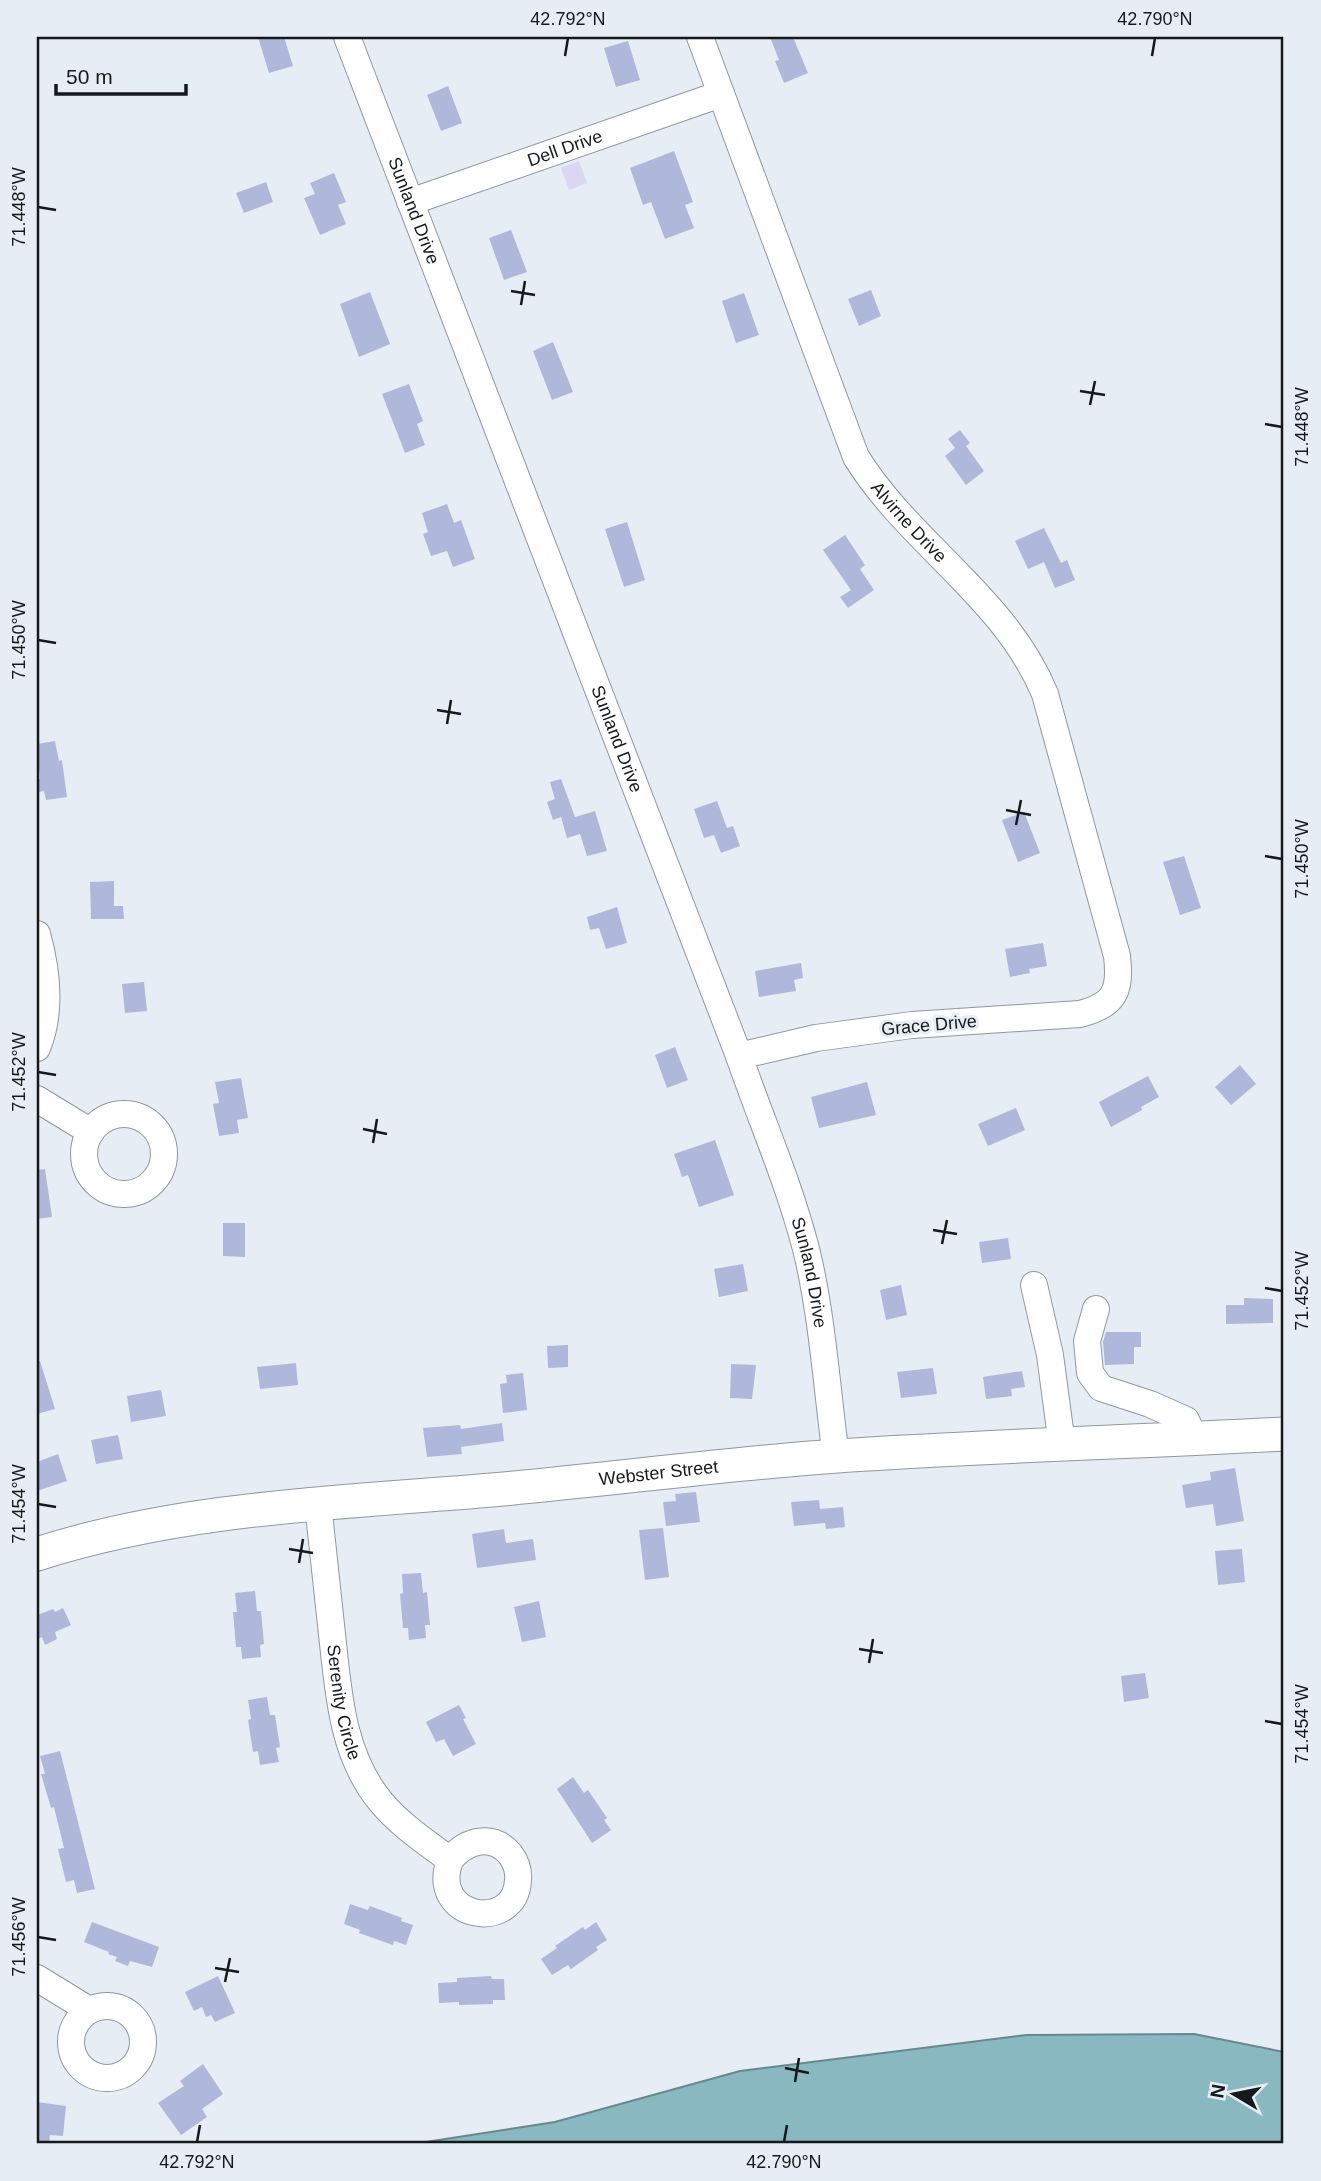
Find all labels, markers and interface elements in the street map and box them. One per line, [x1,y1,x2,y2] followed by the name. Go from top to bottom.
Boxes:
[530,9,606,29] text: 42.792°N
[1117,9,1193,29] text: 42.790°N
[56,52,186,96] scale bar
[66,65,113,88] text: 50 m
[525,126,605,170] street label: Dell Drive
[384,154,443,267] street label: Sunland Drive
[9,167,29,247] text: 71.448°W
[1292,387,1312,467] text: 71.448°W
[867,478,951,566] street label: Alvirne Drive
[9,600,29,680] text: 71.450°W
[587,682,647,795] street label: Sunland Drive
[1292,819,1312,899] text: 71.450°W
[880,1011,978,1039] street label: Grace Drive
[9,1032,29,1112] text: 71.452°W
[787,1215,830,1329] street label: Sunland Drive
[1292,1251,1312,1331] text: 71.452°W
[598,1457,719,1489] street label: Webster Street
[9,1464,29,1544] text: 71.454°W
[323,1643,365,1763] street label: Serenity Circle
[1292,1684,1312,1764] text: 71.454°W
[9,1897,29,1977] text: 71.456°W
[1198,2058,1268,2128] north arrow
[1206,2083,1229,2100] text: N
[159,2152,235,2172] text: 42.792°N
[746,2152,822,2172] text: 42.790°N

